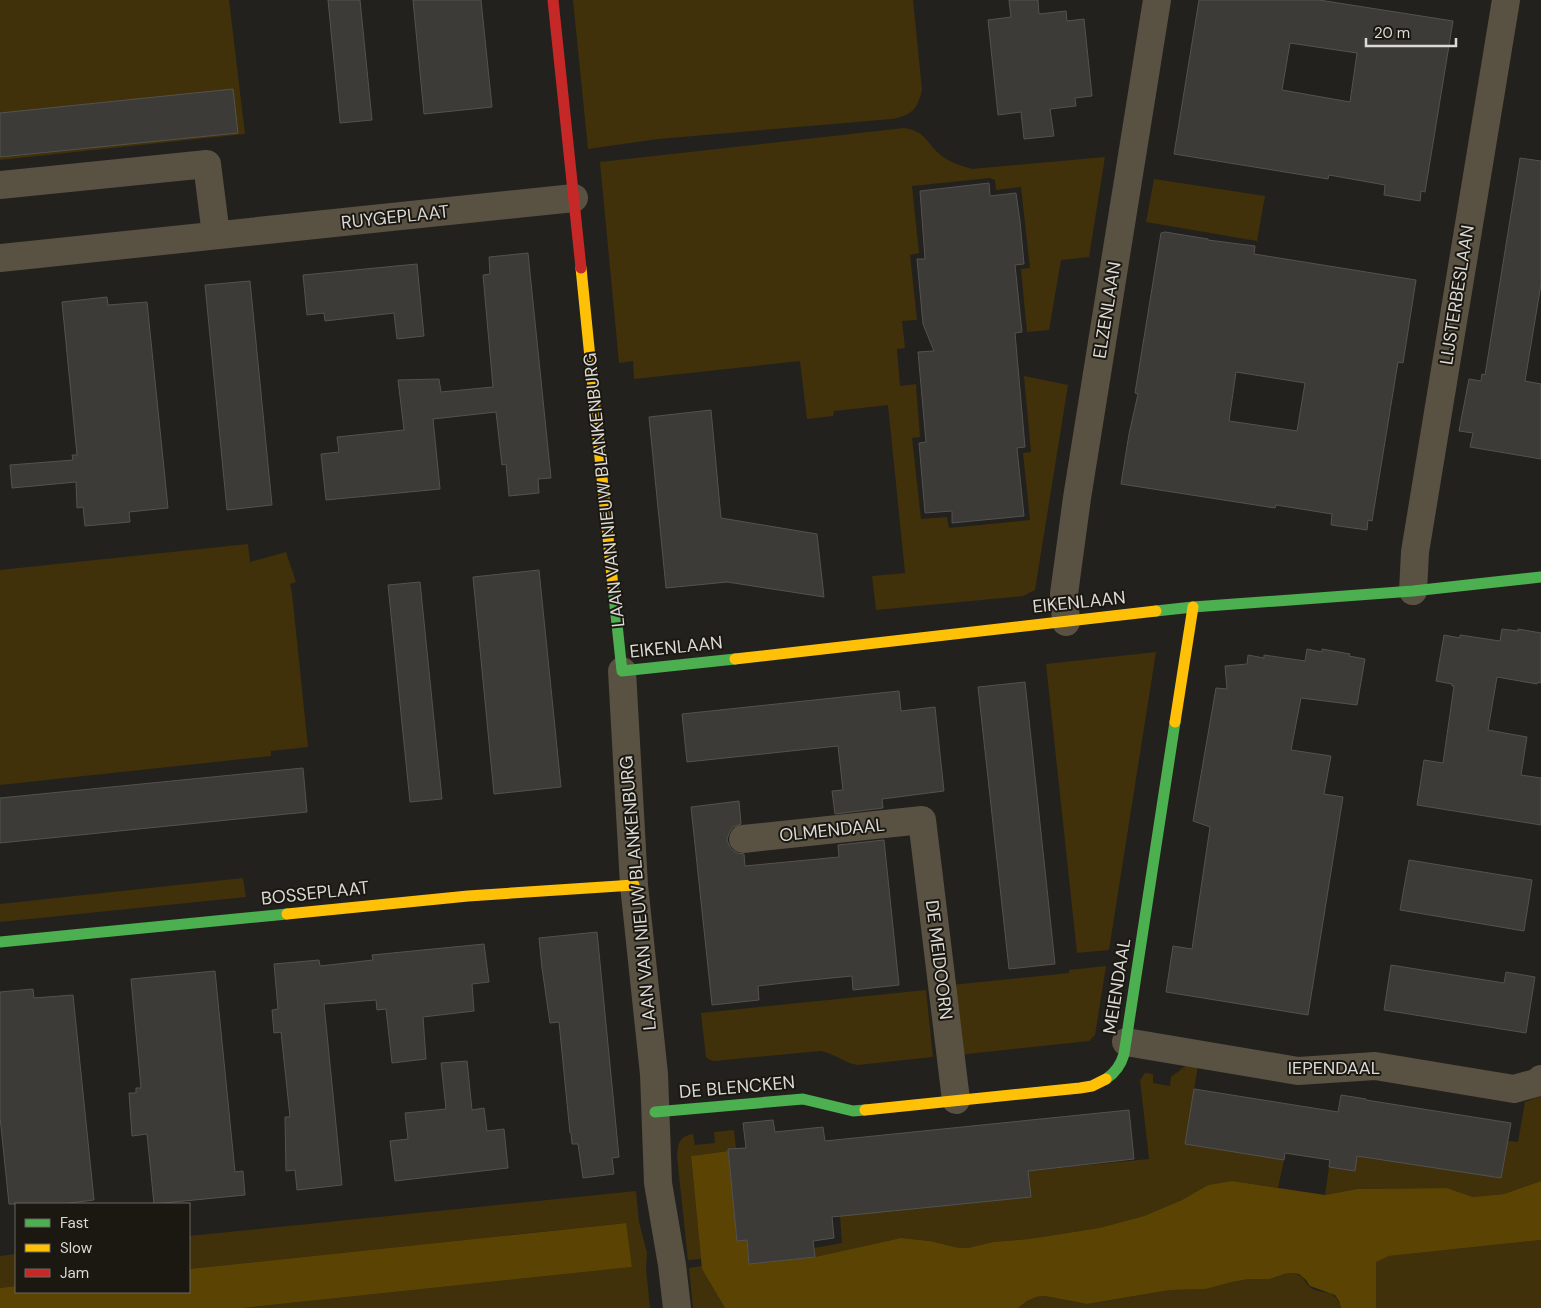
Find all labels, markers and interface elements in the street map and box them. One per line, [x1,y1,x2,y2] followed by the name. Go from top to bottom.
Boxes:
[1366,15,1456,47] scale bar
[1374,23,1410,43] text: 20 m
[340,199,450,235] street label: RUYGEPLAAT
[1434,223,1480,367] street label: LIJSTERBESLAAN
[1087,260,1127,360] street label: ELZENLAAN
[578,352,630,628] street label: LAAN VAN NIEUW BLANKENBURG
[1031,585,1127,619] street label: EIKENLAAN
[628,630,724,664] street label: EIKENLAAN
[614,755,662,1031] street label: LAAN VAN NIEUW BLANKENBURG
[778,813,886,847] street label: OLMENDAAL
[260,875,370,911] street label: BOSSEPLAAT
[920,899,958,1021] street label: DE MEIDOORN
[1098,936,1136,1036] street label: MEIENDAAL
[1288,1056,1380,1080] street label: IEPENDAAL
[678,1070,796,1104] street label: DE BLENCKEN
[15,1203,190,1293] legend
[60,1213,89,1233] text: Fast
[60,1238,93,1258] text: Slow
[60,1263,89,1283] text: Jam

